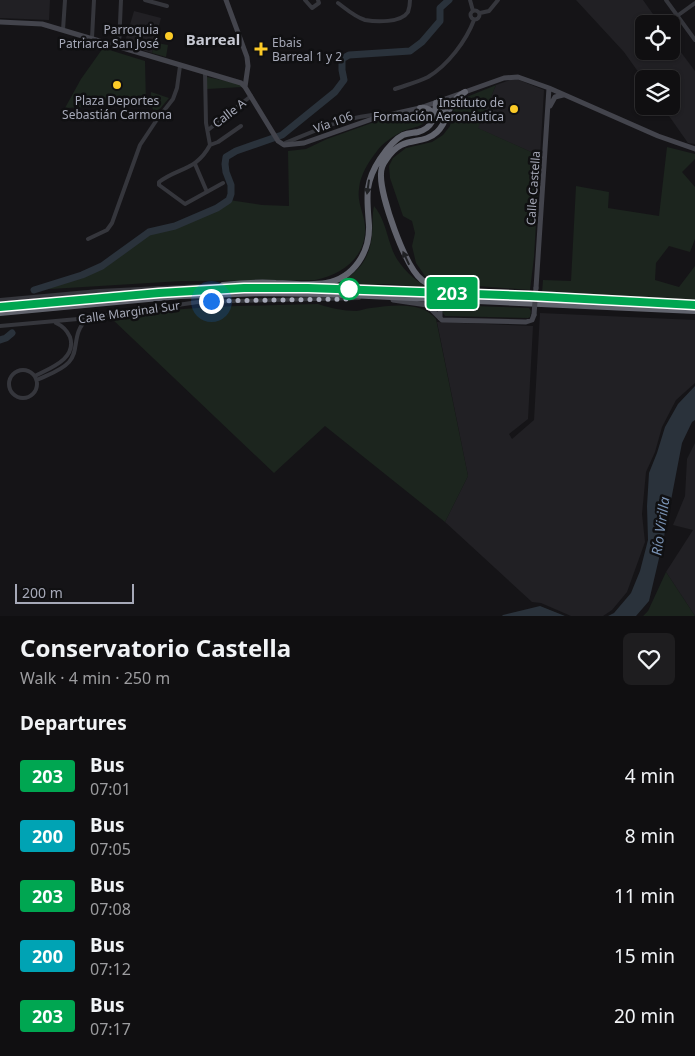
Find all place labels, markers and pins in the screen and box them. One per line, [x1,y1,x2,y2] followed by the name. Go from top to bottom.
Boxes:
[59,21,159,52] place label: Parroquia Patriarca San José
[163,30,175,42] marker: Parroquia Patriarca San José
[272,34,342,65] place label: Ebais Barreal 1 y 2
[254,42,268,56] marker: Ebais Barreal 1 y 2
[111,79,123,91] marker: Plaza Deportes Sebastián Carmona
[62,92,172,123] place label: Plaza Deportes Sebastián Carmona
[373,94,504,125] place label: Instituto de Formación Aeronáutica
[508,103,520,115] marker: Instituto de Formación Aeronáutica
[338,278,360,300] unlabelled marker

